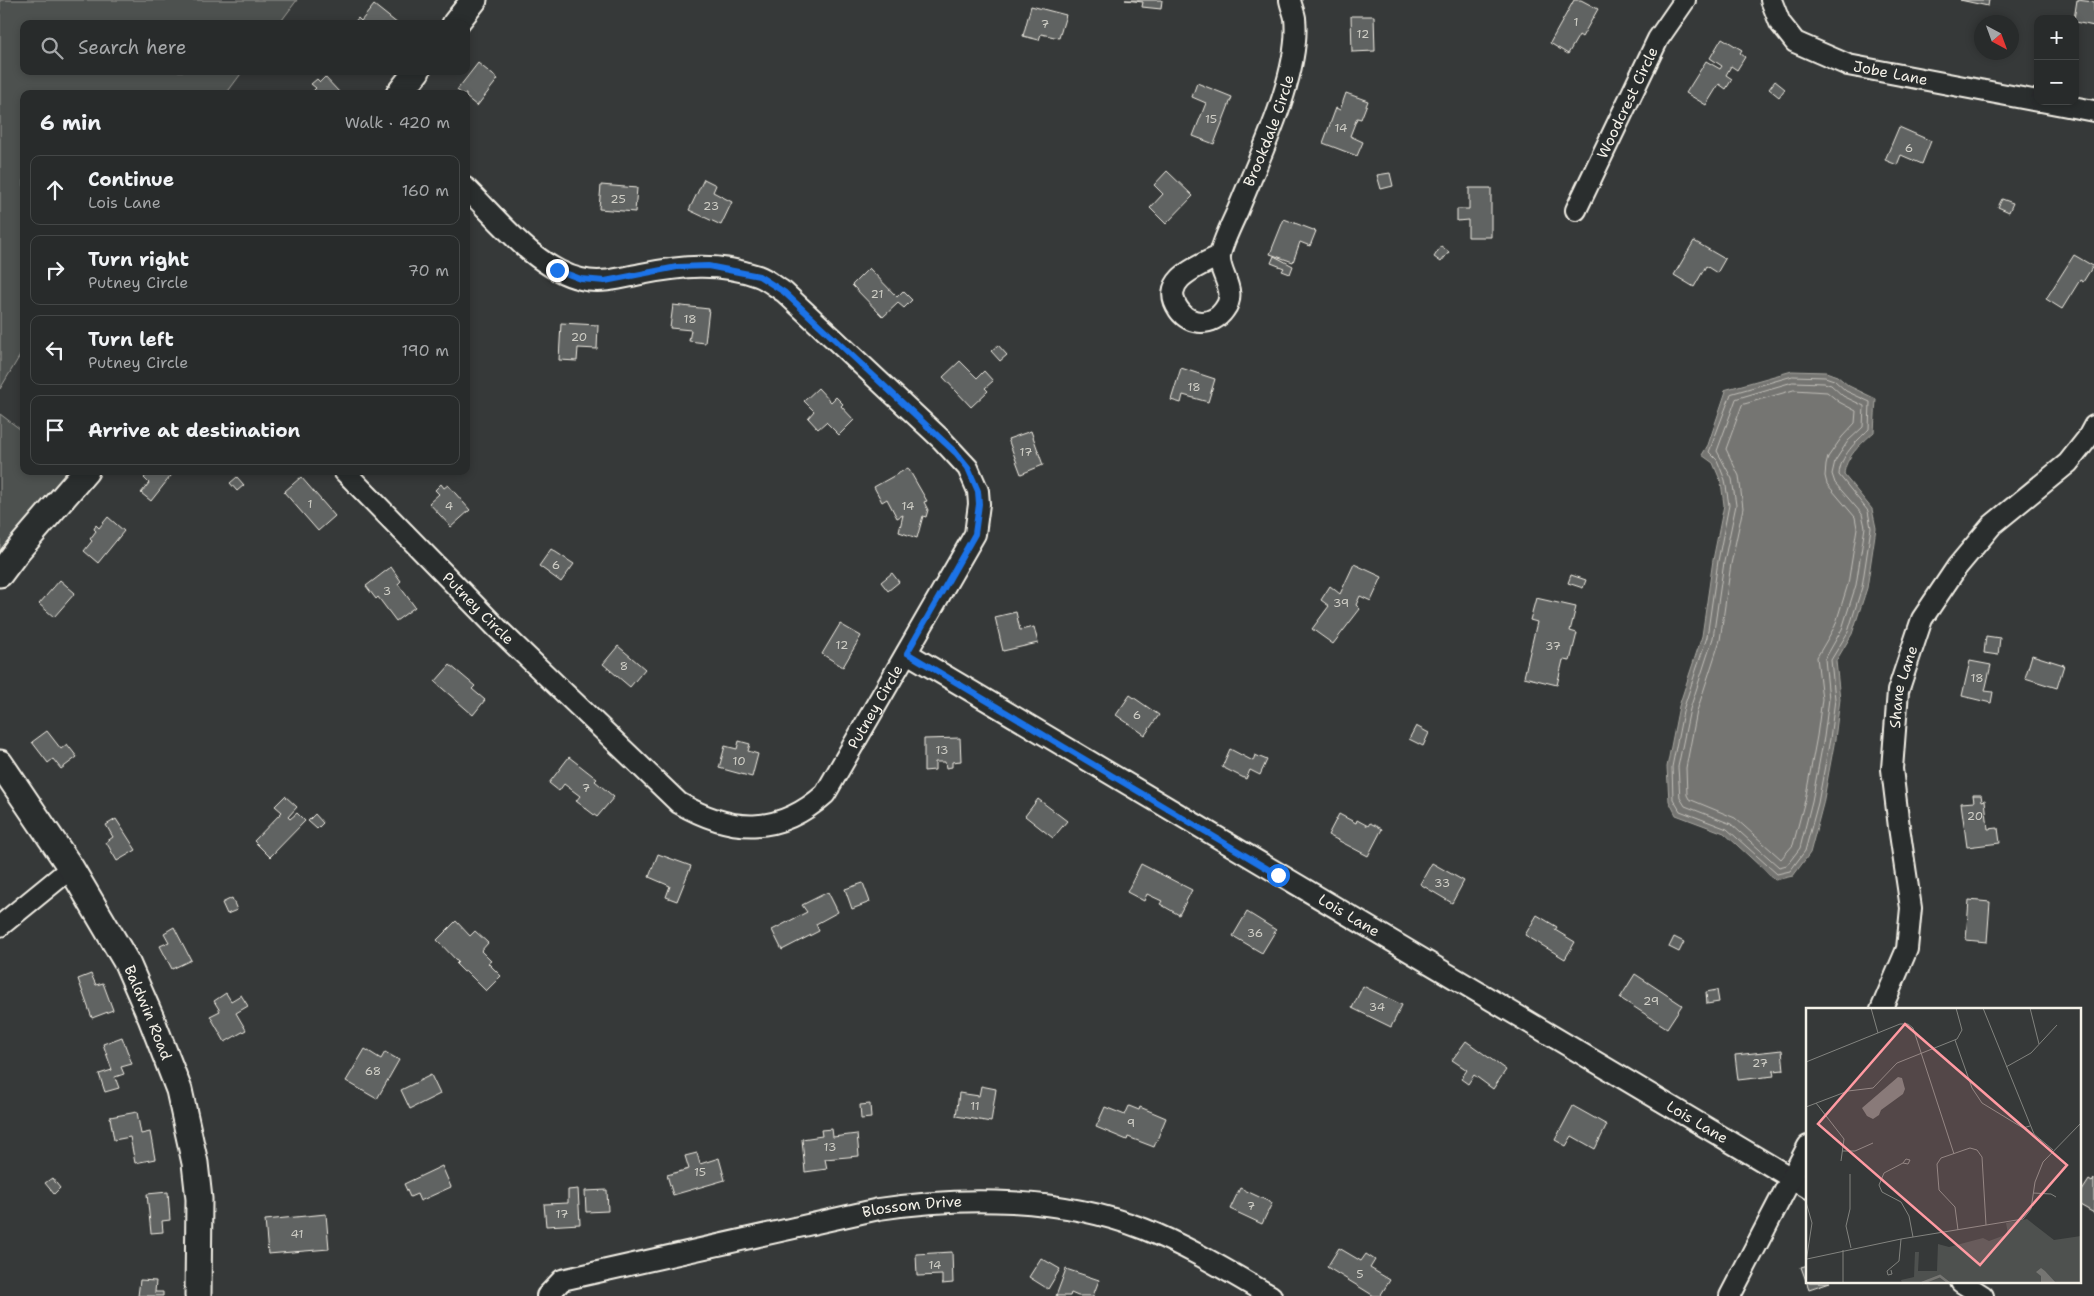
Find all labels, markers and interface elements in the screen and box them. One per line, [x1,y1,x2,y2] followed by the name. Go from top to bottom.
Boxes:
[1573,14,1579,30] house number: 1
[1974,15,2019,60] north arrow
[2034,15,2079,105] map controls
[2034,15,2079,60] button: +
[1041,16,1049,32] house number: 7
[20,20,470,75] search box
[1357,26,1369,42] house number: 12
[38,34,66,62] icon: search
[78,35,187,60] text: Search here
[1592,44,1663,162] street label: Woodcrest Circle
[1852,56,1929,90] street label: Jobe Lane
[2034,60,2079,105] button: −
[1239,73,1299,190] street label: Brookdale Circle
[40,109,101,137] text: 6 min
[1205,111,1217,127] house number: 15
[345,112,450,133] text: Walk · 420 m
[1335,120,1347,136] house number: 14
[1905,140,1913,156] house number: 6
[88,167,174,192] text: Continue
[41,176,69,204] icon: ahead
[402,180,449,201] text: 160 m
[610,191,626,207] house number: 25
[88,192,161,213] text: Lois Lane
[703,198,719,214] house number: 23
[88,247,189,272] text: Turn right
[41,256,69,284] icon: right
[546,259,569,282] route end
[408,260,449,281] text: 70 m
[88,272,188,293] text: Putney Circle
[871,286,883,302] house number: 21
[683,311,697,327] house number: 18
[88,327,174,352] text: Turn left
[571,329,587,345] house number: 20
[41,336,69,364] icon: left
[402,340,449,361] text: 190 m
[88,352,188,373] text: Putney Circle
[1187,379,1201,395] house number: 18
[41,416,69,444] icon: arrive
[88,418,300,443] text: Arrive at destination
[1020,444,1032,460] house number: 17
[307,496,313,512] house number: 1
[445,498,453,514] house number: 4
[902,498,914,514] house number: 14
[552,557,560,573] house number: 6
[438,568,518,649] street label: Putney Circle
[383,583,391,599] house number: 3
[1333,595,1349,611] house number: 39
[836,637,848,653] house number: 12
[1545,638,1561,654] house number: 37
[1885,643,1922,729] street label: Shane Lane
[620,658,628,674] house number: 8
[843,661,908,753] street label: Putney Circle
[1970,670,1984,686] house number: 18
[1133,707,1141,723] house number: 6
[936,742,948,758] house number: 13
[732,753,746,769] house number: 10
[582,780,590,796] house number: 7
[1967,808,1983,824] house number: 20
[1267,864,1290,887] route start
[1434,875,1450,891] house number: 33
[1314,889,1383,941] street label: Lois Lane
[1247,925,1263,941] house number: 36
[119,962,177,1063] street label: Baldwin Road
[1643,993,1659,1009] house number: 29
[1369,999,1385,1015] house number: 34
[1806,1008,2082,1284] inset map
[1752,1055,1768,1071] house number: 27
[365,1063,381,1079] house number: 68
[1663,1096,1732,1148] street label: Lois Lane
[970,1098,980,1114] house number: 11
[1127,1115,1135,1131] house number: 9
[824,1139,836,1155] house number: 13
[694,1164,706,1180] house number: 15
[860,1191,962,1223] street label: Blossom Drive
[1247,1198,1255,1214] house number: 7
[556,1206,568,1222] house number: 17
[291,1226,303,1242] house number: 41
[929,1257,941,1273] house number: 14
[1356,1266,1364,1282] house number: 5

